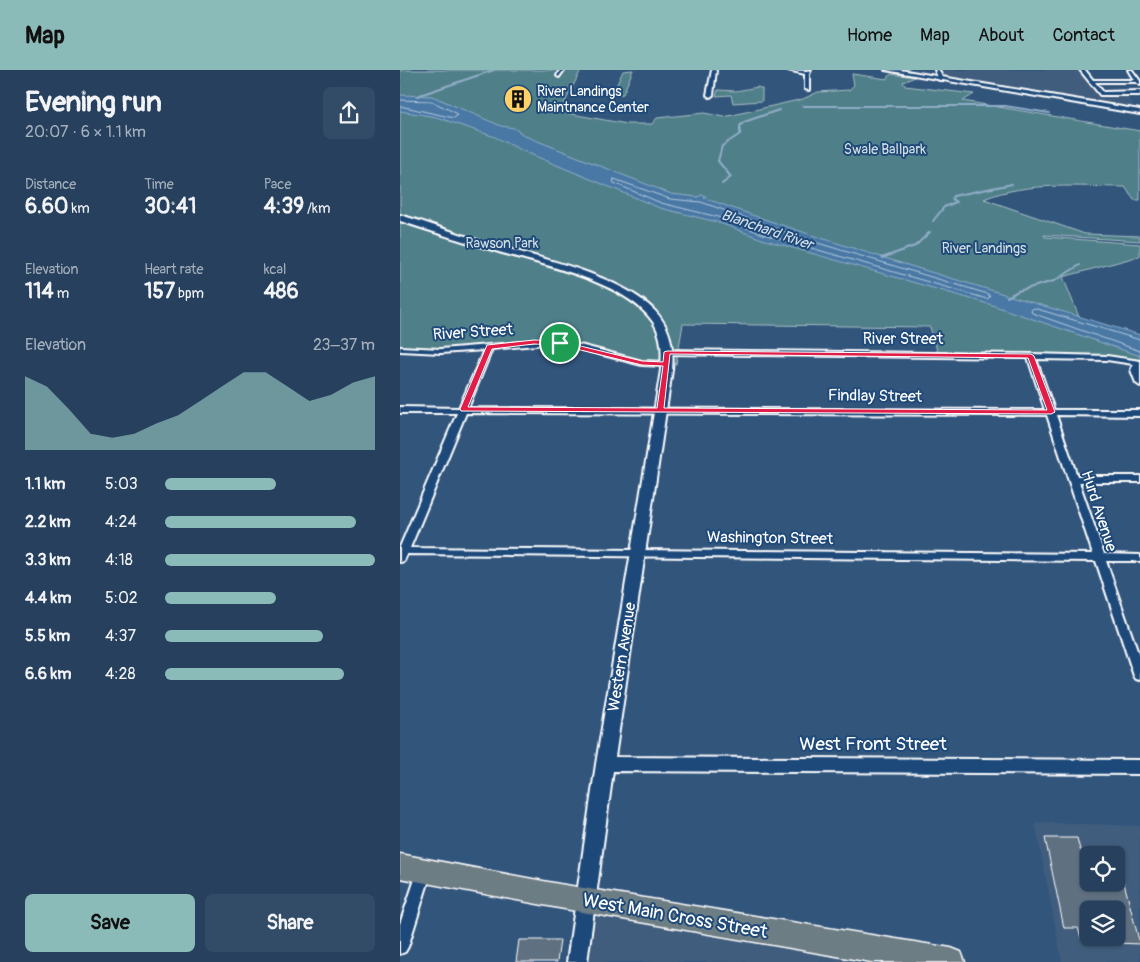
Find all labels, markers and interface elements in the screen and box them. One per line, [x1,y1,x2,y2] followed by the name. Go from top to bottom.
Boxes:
[25,21,65,50] text: Map
[847,24,892,47] text: Home
[920,24,950,47] text: Map
[978,24,1024,47] text: About
[1052,24,1115,47] text: Contact
[537,83,649,116] place label: River Landings Maintnance Center
[503,84,533,114] building icon: River Landings Maintnance Center
[25,85,162,120] text: Evening run
[323,87,375,139] button: share
[25,122,146,142] text: 20:07 · 6 × 1.1 km
[844,141,926,158] park label: Swale Ballpark
[25,176,76,193] text: Distance
[144,176,174,193] text: Time
[264,176,291,193] text: Pace
[25,193,68,220] text: 6.60
[144,193,196,220] text: 30:41
[264,193,304,220] text: 4:39
[68,200,90,217] text: km
[304,200,330,217] text: /km
[719,205,817,255] water label: Blanchard River
[465,235,539,252] park label: Rawson Park
[942,240,1027,257] park label: River Landings
[25,261,78,278] text: Elevation
[144,261,203,278] text: Heart rate
[264,261,286,278] text: kcal
[25,278,54,305] text: 114
[144,278,175,305] text: 157
[264,278,299,305] text: 486
[54,285,69,302] text: m
[175,285,204,302] text: bpm
[432,319,514,345] street label: River Street
[539,322,581,364] pin
[546,329,574,357] icon: arrive
[863,329,944,349] street label: River Street
[25,335,86,355] text: Elevation
[313,335,375,355] text: 23–37 m
[828,385,923,407] street label: Findlay Street
[1076,468,1122,554] street label: Hurd Avenue
[25,474,65,494] text: 1.1 km
[105,474,138,494] text: 5:03
[25,512,71,532] text: 2.2 km
[105,512,137,532] text: 4:24
[707,527,834,549] street label: Washington Street
[25,550,71,570] text: 3.3 km
[105,550,133,570] text: 4:18
[25,588,71,608] text: 4.4 km
[105,588,138,608] text: 5:02
[603,601,641,713] street label: Western Avenue
[25,626,70,646] text: 5.5 km
[105,626,136,646] text: 4:37
[25,664,71,684] text: 6.6 km
[105,664,136,684] text: 4:28
[799,732,947,756] street label: West Front Street
[1080,846,1125,946] map controls
[1080,846,1125,891] button: locate
[581,888,770,944] street label: West Main Cross Street
[25,894,195,952] button: Save
[205,894,375,952] button: Share
[1080,901,1125,946] button: layers

